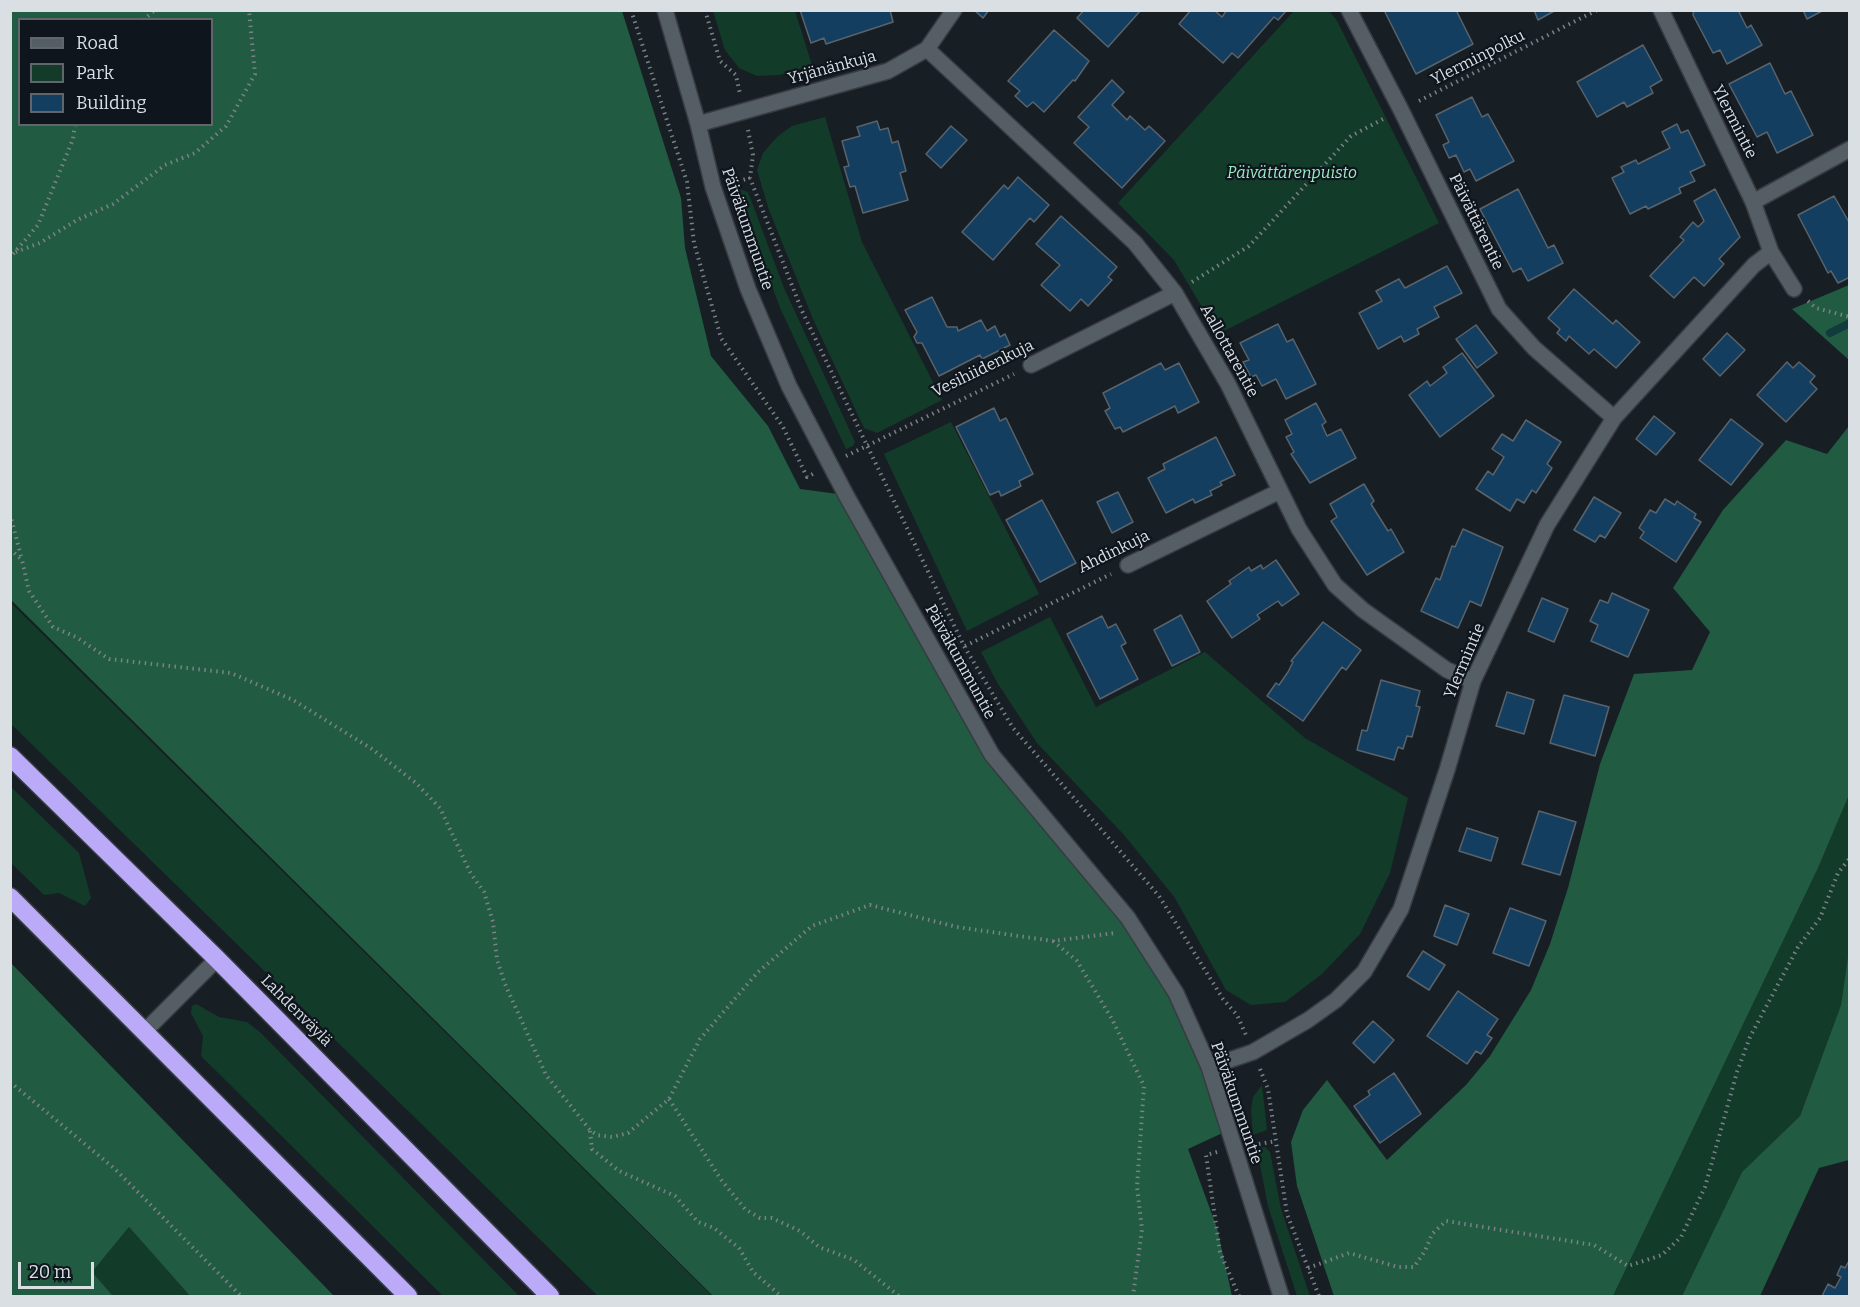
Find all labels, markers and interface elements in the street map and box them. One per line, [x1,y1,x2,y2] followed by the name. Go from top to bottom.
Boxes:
[18,18,213,126] legend
[1428,26,1528,90] street label: Ylerminpolku
[76,32,118,54] text: Road
[786,47,878,89] street label: Yrjänänkuja
[76,62,114,84] text: Park
[1707,82,1761,162] street label: Ylermintie
[76,92,147,114] text: Building
[1227,164,1357,184] park label: Päivättärenpuisto
[717,165,777,293] street label: Päiväkummuntie
[1445,171,1507,273] street label: Päivättärentie
[1196,301,1262,401] street label: Aallottarentie
[929,336,1037,402] street label: Vesihiidenkuja
[1075,526,1153,578] street label: Ahdinkuja
[921,601,999,723] street label: Päiväkummuntie
[1441,621,1489,701] street label: Ylermintie
[256,971,336,1051] street label: Lahdenväylä
[1206,1039,1266,1167] street label: Päiväkummuntie
[21,1250,98,1288] scale bar
[29,1261,71,1283] text: 20 m

